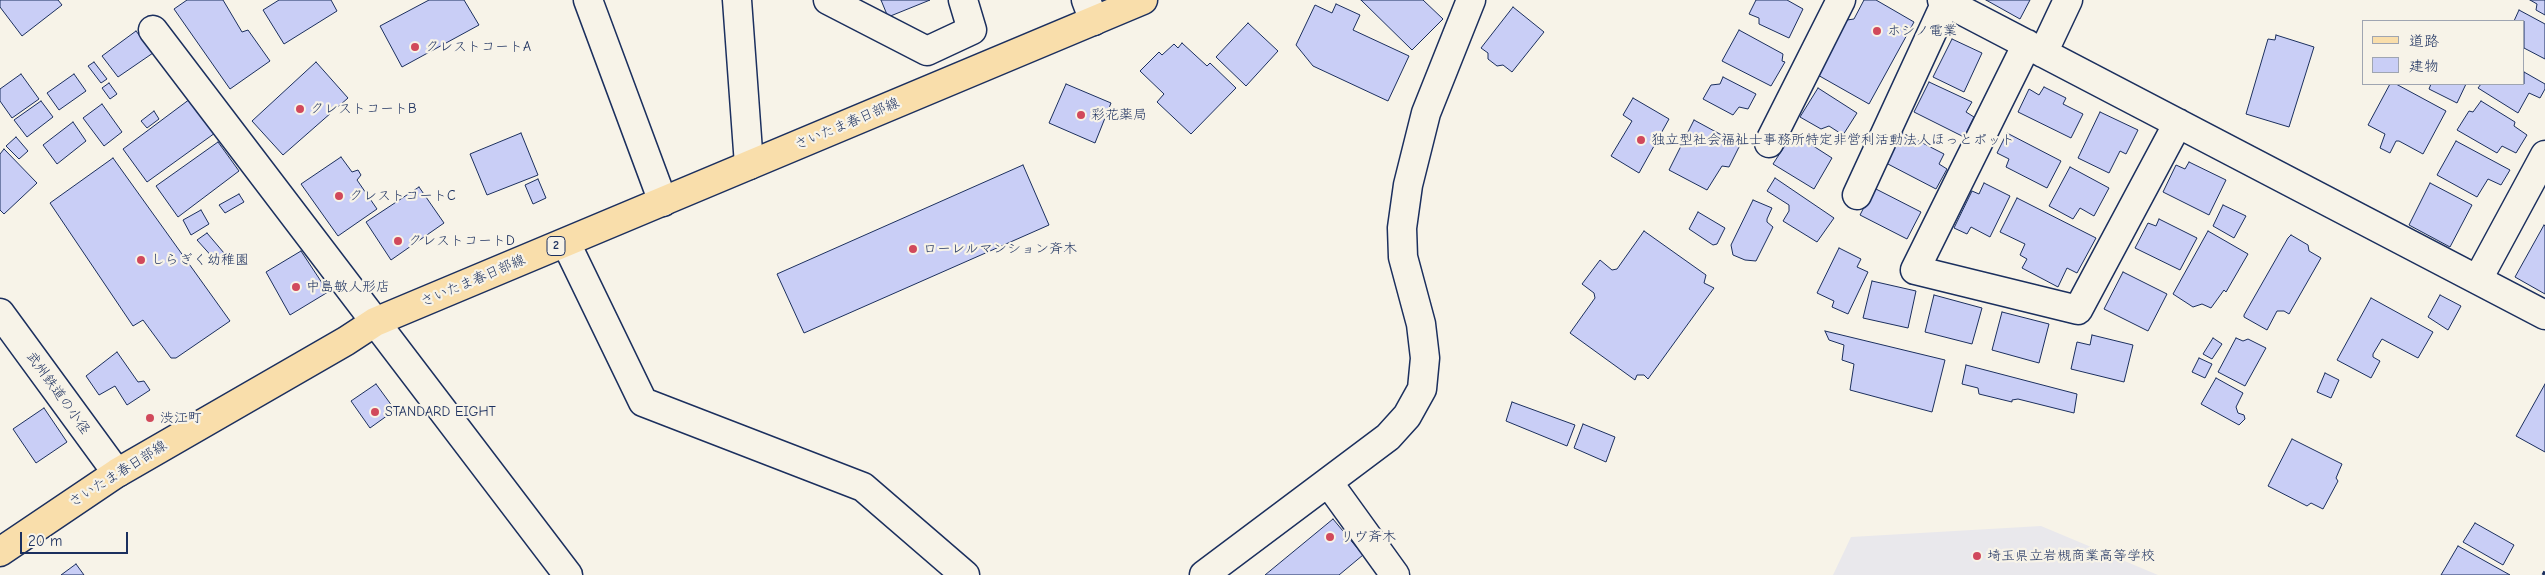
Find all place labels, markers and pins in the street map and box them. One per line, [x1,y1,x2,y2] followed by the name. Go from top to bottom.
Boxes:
[1887,23,1957,39] place label: ホシノ電業
[1871,25,1883,37] marker: ホシノ電業
[425,39,531,55] place label: クレストコートA
[409,41,421,53] marker: クレストコートA
[310,101,417,117] place label: クレストコートB
[294,103,306,115] marker: クレストコートB
[1091,107,1147,123] place label: 彩花薬局
[1075,109,1087,121] marker: 彩花薬局
[1651,132,2015,148] place label: 独立型社会福祉士事務所特定非営利活動法人ほっとポット
[1635,134,1647,146] marker: 独立型社会福祉士事務所特定非営利活動法人ほっとポット
[349,188,456,204] place label: クレストコートC
[333,190,345,202] marker: クレストコートC
[408,233,515,249] place label: クレストコートD
[392,235,404,247] marker: クレストコートD
[923,241,1077,257] place label: ローレルマンション斉木
[907,243,919,255] marker: ローレルマンション斉木
[151,252,249,268] place label: しらぎく幼稚園
[135,254,147,266] marker: しらぎく幼稚園
[306,279,390,295] place label: 中島敏人形店
[290,281,302,293] marker: 中島敏人形店
[385,404,496,420] place label: STANDARD EIGHT
[369,406,381,418] marker: STANDARD EIGHT
[160,410,202,426] place label: 渋江町
[144,412,156,424] marker: 渋江町
[1340,529,1396,545] place label: リヴ斉木
[1324,531,1336,543] marker: リヴ斉木
[1987,548,2155,564] place label: 埼玉県立岩槻商業高等学校
[1971,550,1983,562] marker: 埼玉県立岩槻商業高等学校

